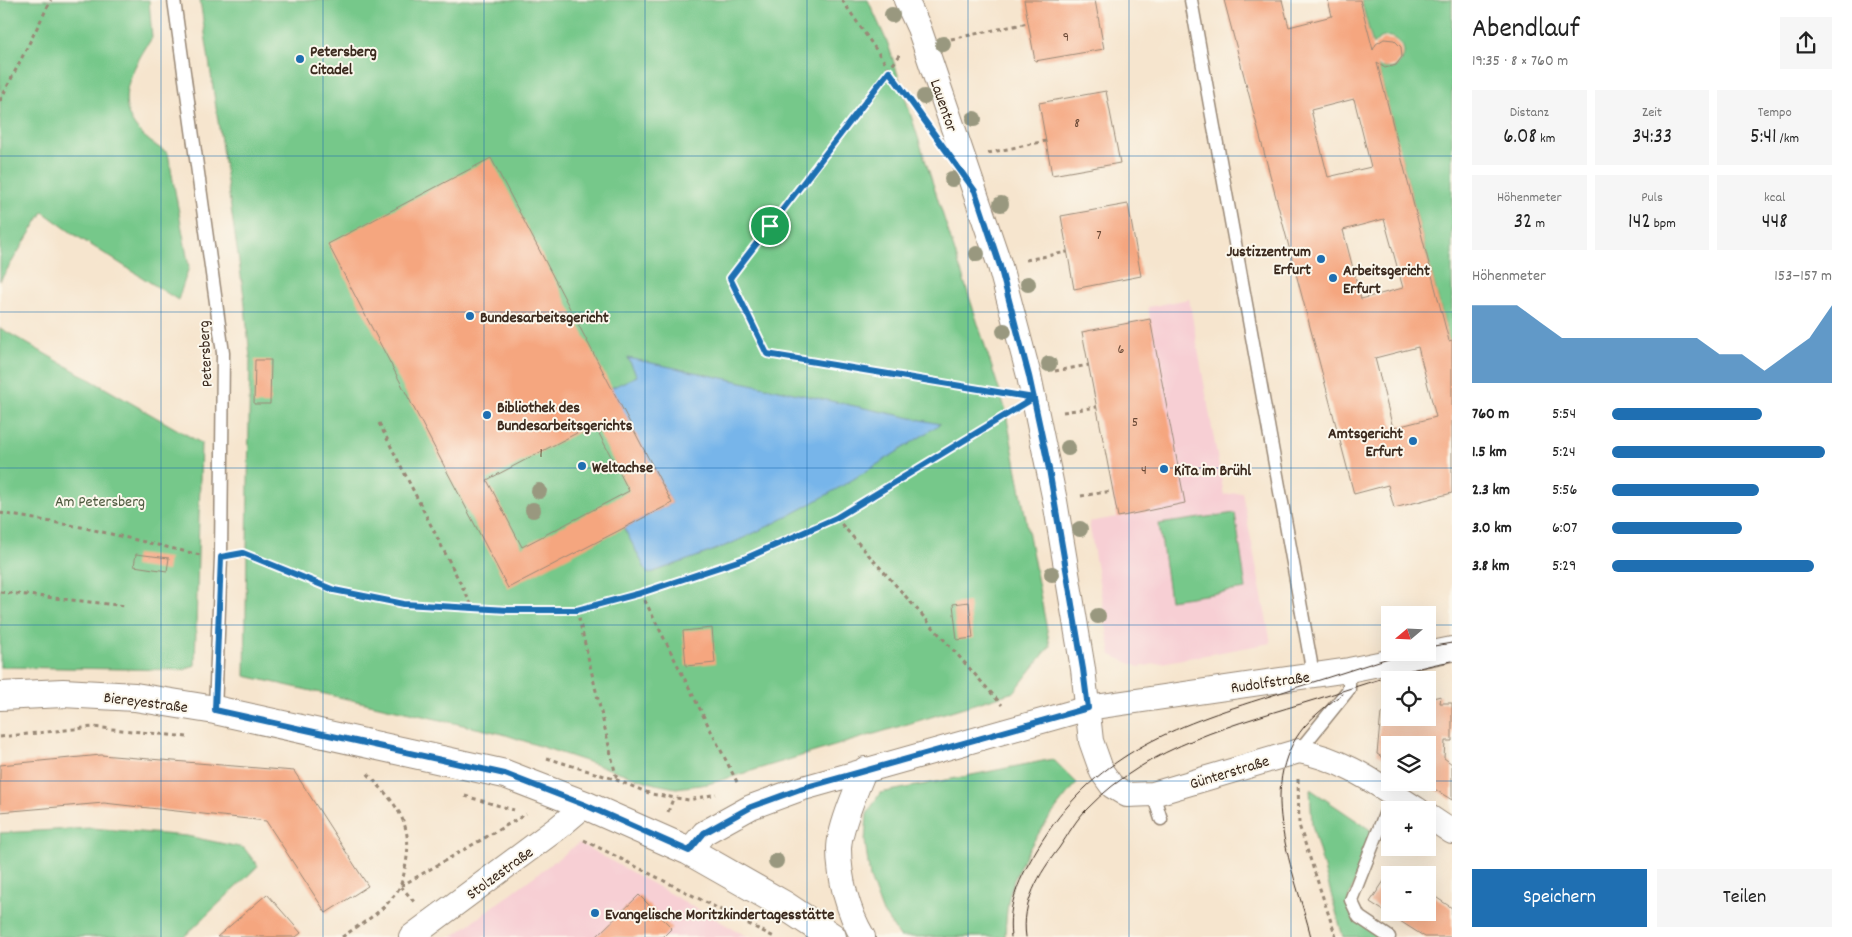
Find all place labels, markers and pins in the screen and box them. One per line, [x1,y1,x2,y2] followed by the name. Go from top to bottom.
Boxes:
[310,41,377,82] place label: Petersberg Citadel
[294,53,306,65] marker: Petersberg Citadel
[749,205,791,247] pin
[1226,241,1311,282] place label: Justizzentrum Erfurt
[1315,253,1327,265] marker: Justizzentrum Erfurt
[1343,260,1430,301] place label: Arbeitsgericht Erfurt
[1327,272,1339,284] marker: Arbeitsgericht Erfurt
[480,307,609,330] place label: Bundesarbeitsgericht
[464,310,476,322] marker: Bundesarbeitsgericht
[497,397,633,438] place label: Bibliothek des Bundesarbeitsgerichts
[481,409,493,421] marker: Bibliothek des Bundesarbeitsgerichts
[1328,423,1403,464] place label: Amtsgericht Erfurt
[1407,435,1419,447] marker: Amtsgericht Erfurt
[592,457,653,480] place label: Weltachse
[576,460,588,472] marker: Weltachse
[1174,460,1251,483] place label: KiTa im Brühl
[1158,463,1170,475] marker: KiTa im Brühl
[605,904,834,927] place label: Evangelische Moritzkindertagesstätte
[589,907,601,919] marker: Evangelische Moritzkindertagesstätte

